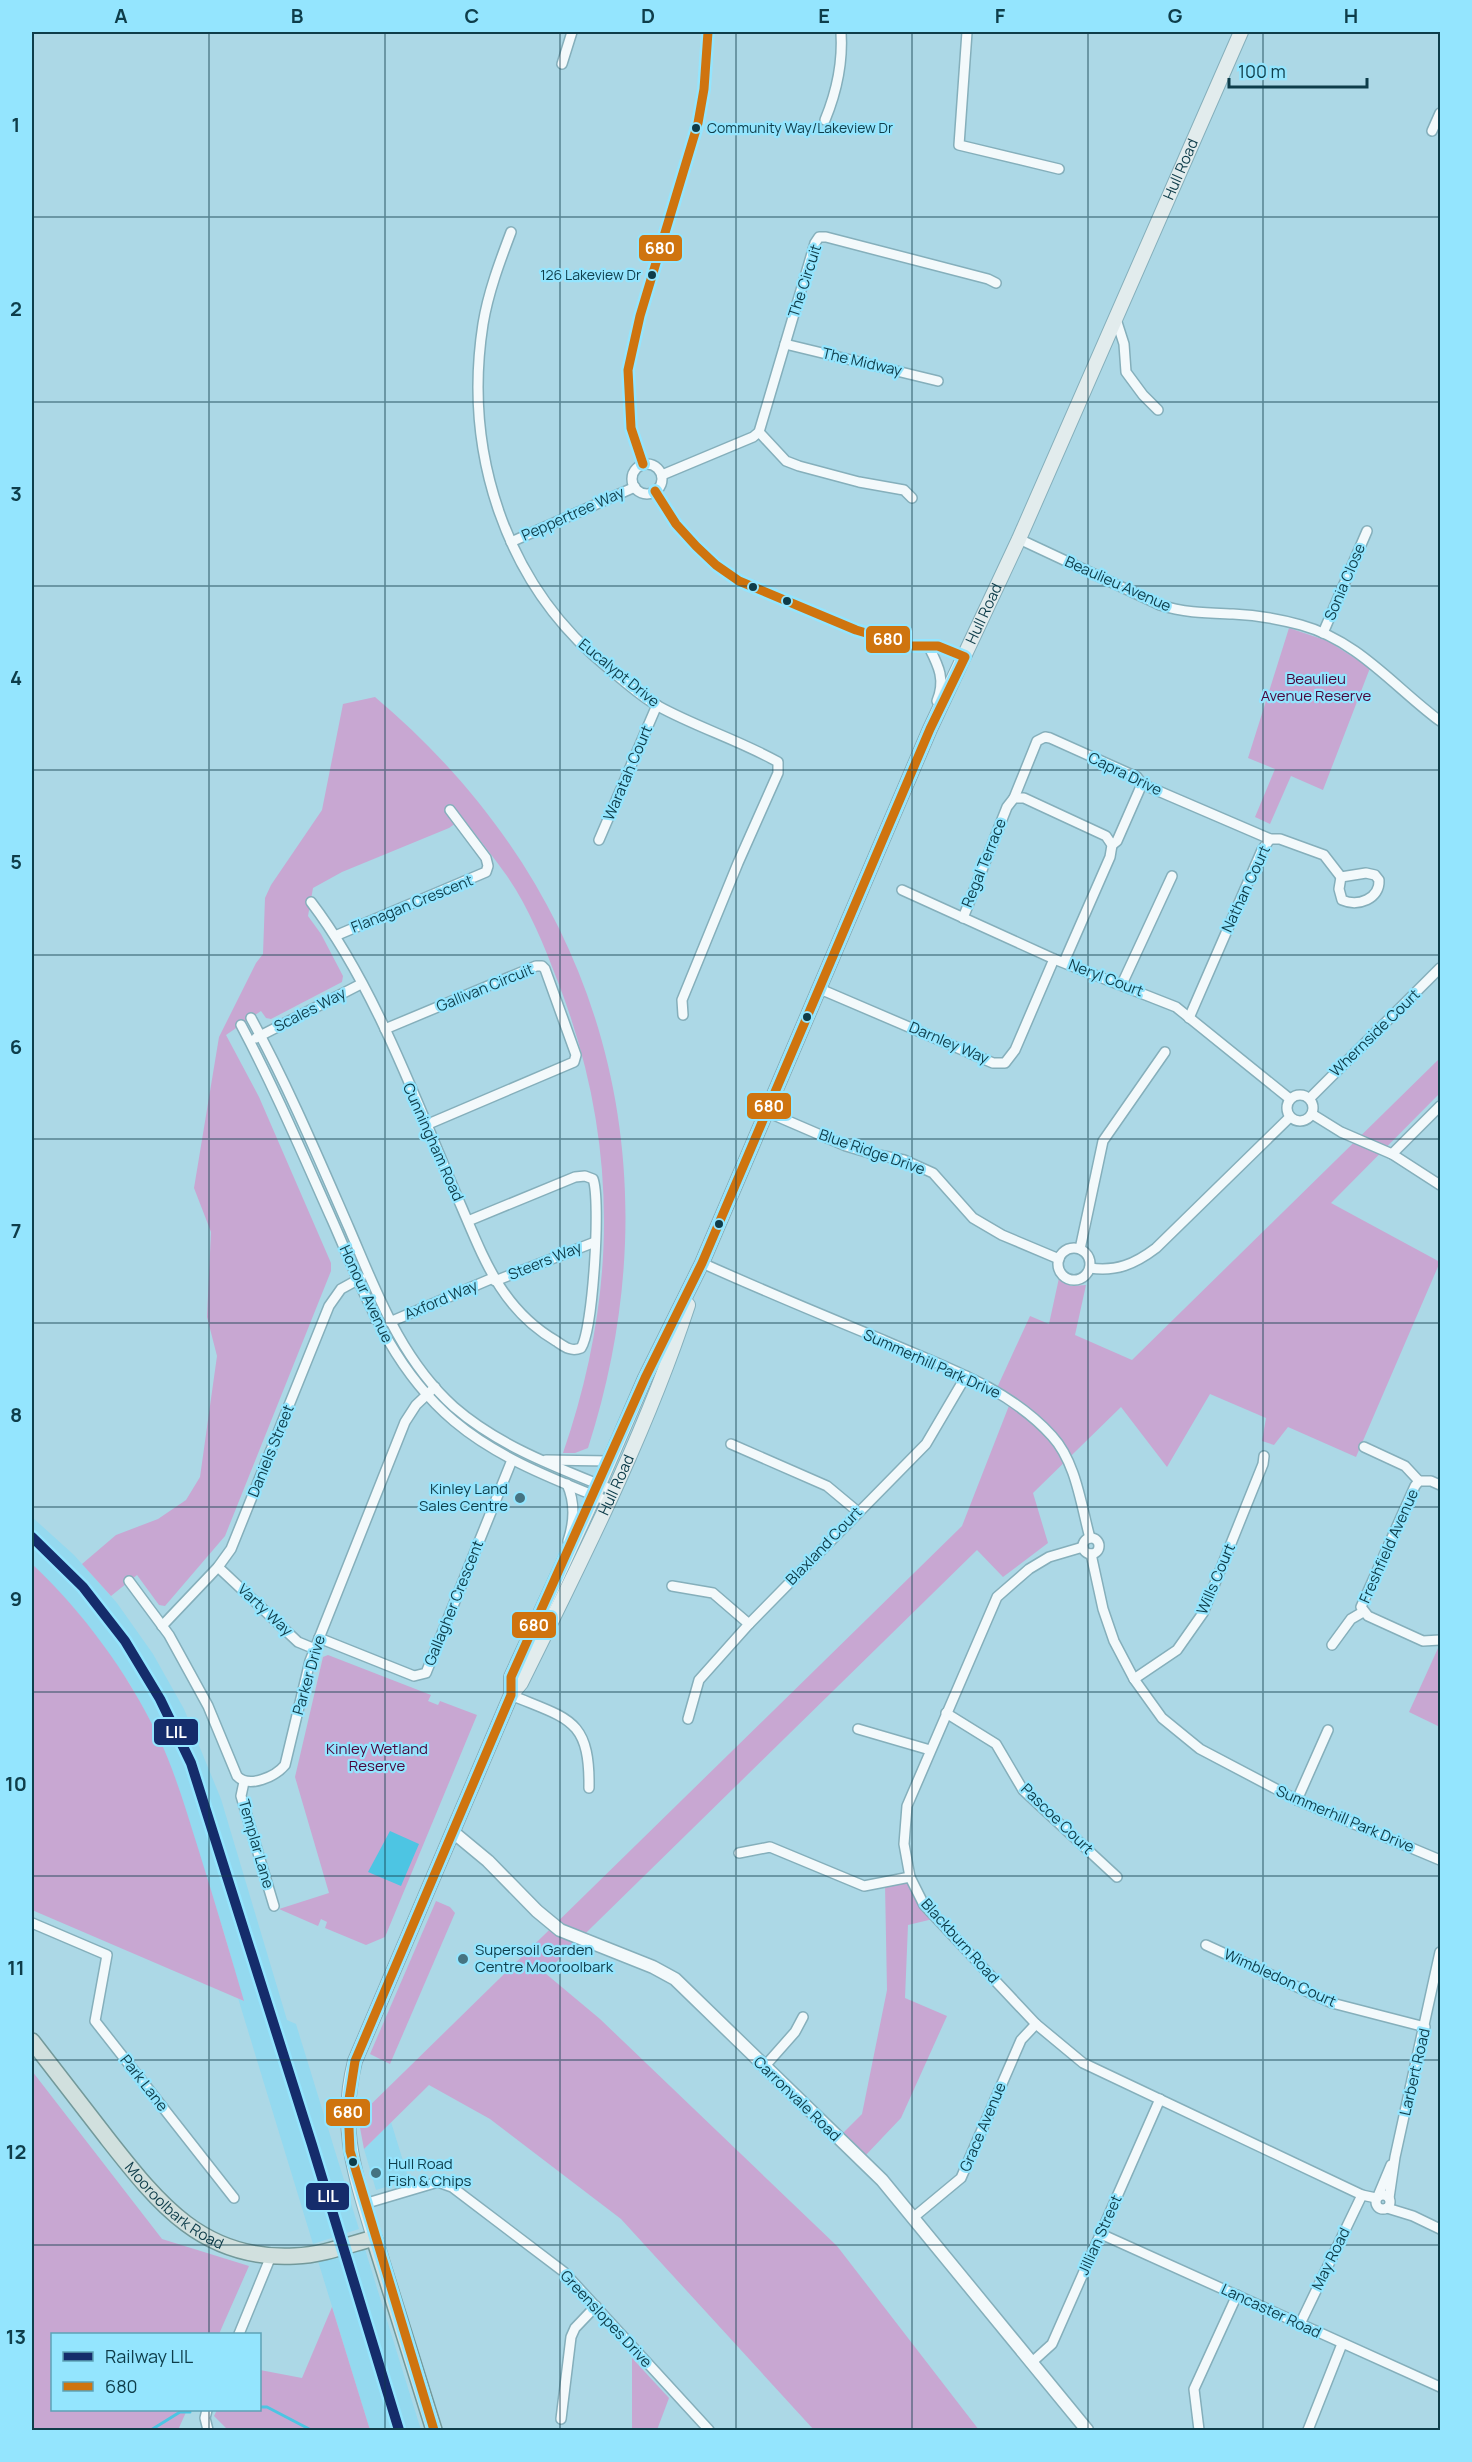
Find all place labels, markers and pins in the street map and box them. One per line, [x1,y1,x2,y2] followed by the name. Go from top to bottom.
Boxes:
[707,118,893,137] place label: Community Way/Lakeview Dr
[690,122,702,134] marker: Community Way/Lakeview Dr
[540,265,641,284] place label: 126 Lakeview Dr
[646,269,658,281] marker: 126 Lakeview Dr
[747,581,759,593] unlabelled marker
[781,595,793,607] unlabelled marker
[801,1011,813,1023] unlabelled marker
[713,1218,725,1230] unlabelled marker
[419,1478,508,1516] place label: Kinley Land Sales Centre
[513,1491,527,1505] marker: Kinley Land Sales Centre
[475,1939,614,1977] place label: Supersoil Garden Centre Mooroolbark
[456,1952,470,1966] marker: Supersoil Garden Centre Mooroolbark
[388,2153,472,2191] place label: Hull Road Fish & Chips
[347,2156,359,2168] unlabelled marker
[369,2166,383,2180] marker: Hull Road Fish & Chips

